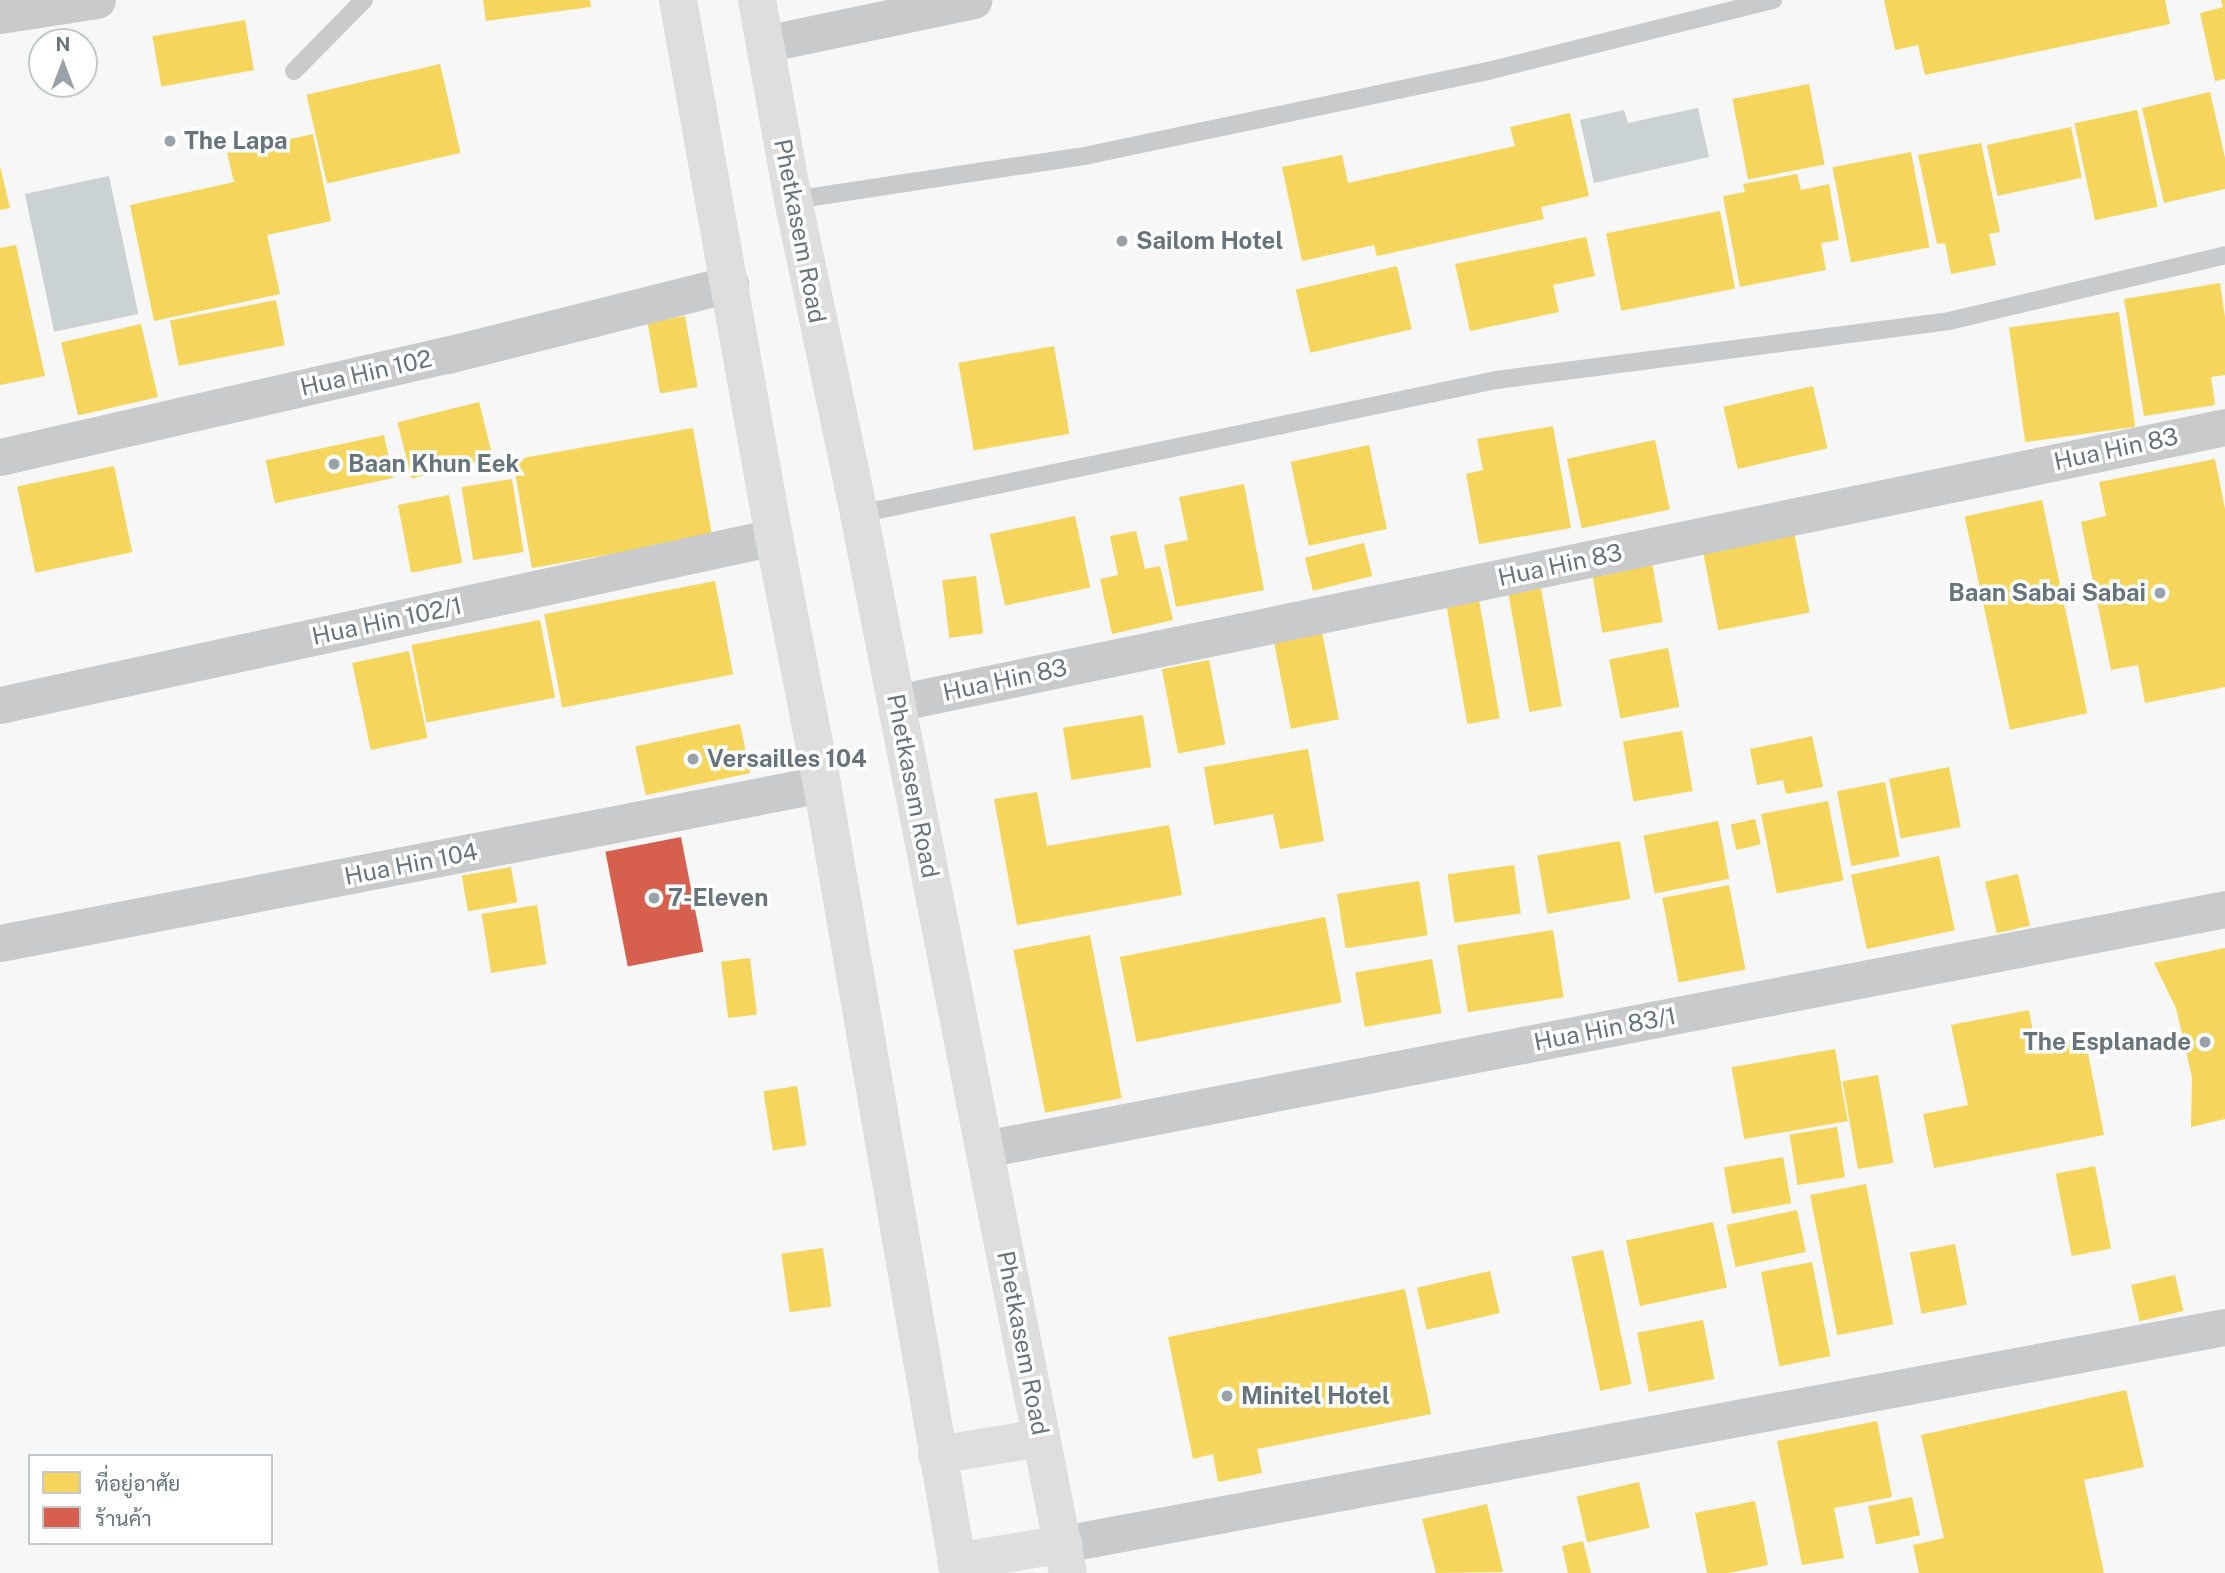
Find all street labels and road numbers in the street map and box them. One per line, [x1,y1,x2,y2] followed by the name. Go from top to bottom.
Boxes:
[768,136,832,326] street label: Phetkasem Road
[297,344,435,402] street label: Hua Hin 102
[2051,422,2181,476] street label: Hua Hin 83
[1495,538,1625,592] street label: Hua Hin 83
[309,591,465,651] street label: Hua Hin 102/1
[940,653,1070,707] street label: Hua Hin 83
[881,691,945,881] street label: Phetkasem Road
[342,837,480,891] street label: Hua Hin 104
[1531,1001,1679,1057] street label: Hua Hin 83/1
[991,1248,1055,1438] street label: Phetkasem Road

